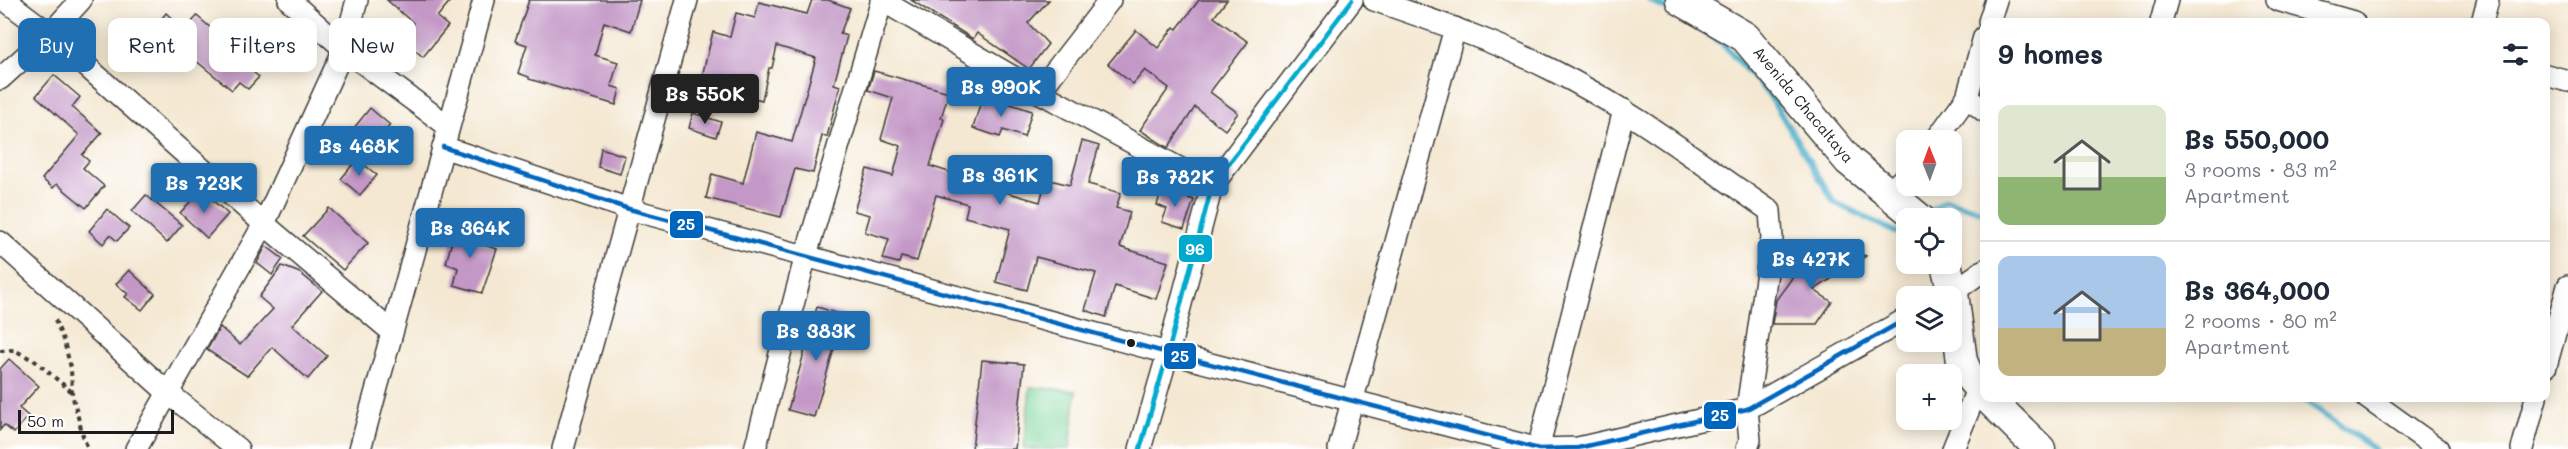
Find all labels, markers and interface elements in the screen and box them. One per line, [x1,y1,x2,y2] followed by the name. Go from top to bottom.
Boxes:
[18,18,96,72] chip: Buy
[108,18,197,72] chip: Rent
[209,18,317,72] chip: Filters
[329,18,416,72] chip: New
[1998,37,2103,71] text: 9 homes
[2499,38,2532,71] icon: filters
[1749,42,1858,167] street label: Avenida Chacaltaya
[946,67,1056,118] pin: Bs 990K
[961,73,1041,99] text: Bs 990K
[650,74,760,125] pin: Bs 550K
[665,80,745,106] text: Bs 550K
[2184,122,2329,156] text: Bs 550,000
[304,126,414,177] pin: Bs 468K
[2046,129,2118,201] icon: home
[1896,130,1962,196] north arrow
[1896,130,1962,430] map controls
[318,132,400,158] text: Bs 468K
[945,155,1055,206] pin: Bs 361K
[2184,156,2337,182] text: 3 rooms · 83 m²
[1120,157,1230,208] pin: Bs 782K
[962,161,1038,187] text: Bs 361K
[149,163,259,214] pin: Bs 723K
[1136,163,1214,189] text: Bs 782K
[165,169,243,195] text: Bs 723K
[2184,182,2290,208] text: Apartment
[415,208,525,259] pin: Bs 364K
[1896,208,1962,274] button: locate
[669,210,704,239] line badge: 25
[677,213,695,234] text: 25
[430,214,510,240] text: Bs 364K
[1178,234,1213,263] line badge: 96
[1185,238,1205,259] text: 96
[1756,239,1866,290] pin: Bs 427K
[1772,245,1850,271] text: Bs 427K
[2184,273,2330,307] text: Bs 364,000
[2046,280,2118,352] icon: home
[1896,286,1962,352] button: layers
[2184,307,2337,333] text: 2 rooms · 80 m²
[761,311,871,362] pin: Bs 383K
[776,317,856,343] text: Bs 383K
[2184,333,2290,359] text: Apartment
[1125,337,1137,349] unlabelled marker
[1163,342,1197,370] line badge: 25
[1171,345,1189,366] text: 25
[1896,364,1962,430] button: +
[1703,401,1737,430] line badge: 25
[1711,404,1729,425] text: 25
[18,407,174,434] scale bar
[27,410,64,431] text: 50 m

